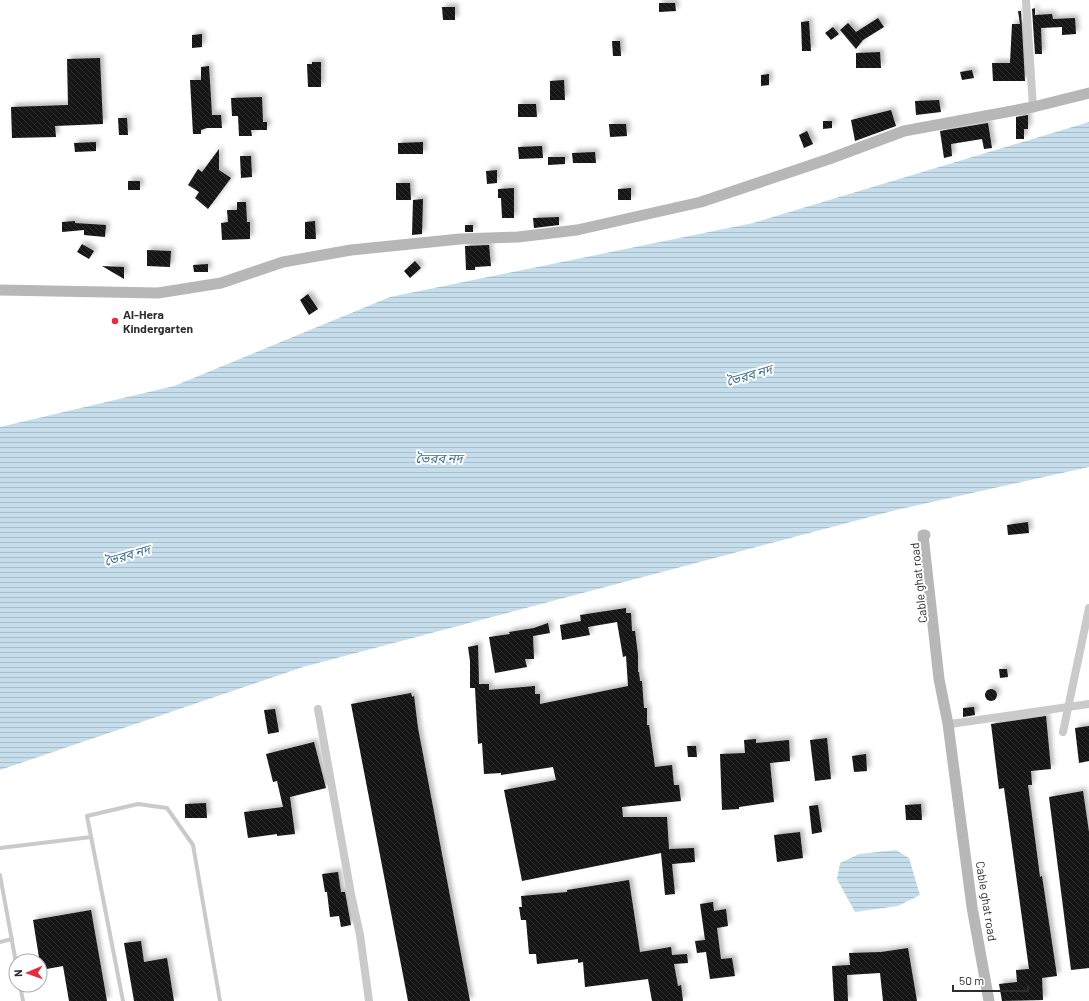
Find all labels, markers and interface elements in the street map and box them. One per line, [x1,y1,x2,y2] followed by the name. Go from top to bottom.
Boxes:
[123,307,193,335] place label: Al-Hera Kindergarten
[110,316,120,326] marker: Al-Hera Kindergarten
[724,360,776,389] water label: ভৈরব নদ
[416,450,465,466] water label: ভৈরব নদ
[102,540,154,569] water label: ভৈরব নদ
[907,542,929,624] street label: Cable ghat road
[974,860,1000,942] street label: Cable ghat road
[8,953,48,993] north arrow
[953,967,1028,993] scale bar
[11,969,24,977] text: N
[959,973,984,987] text: 50 m

